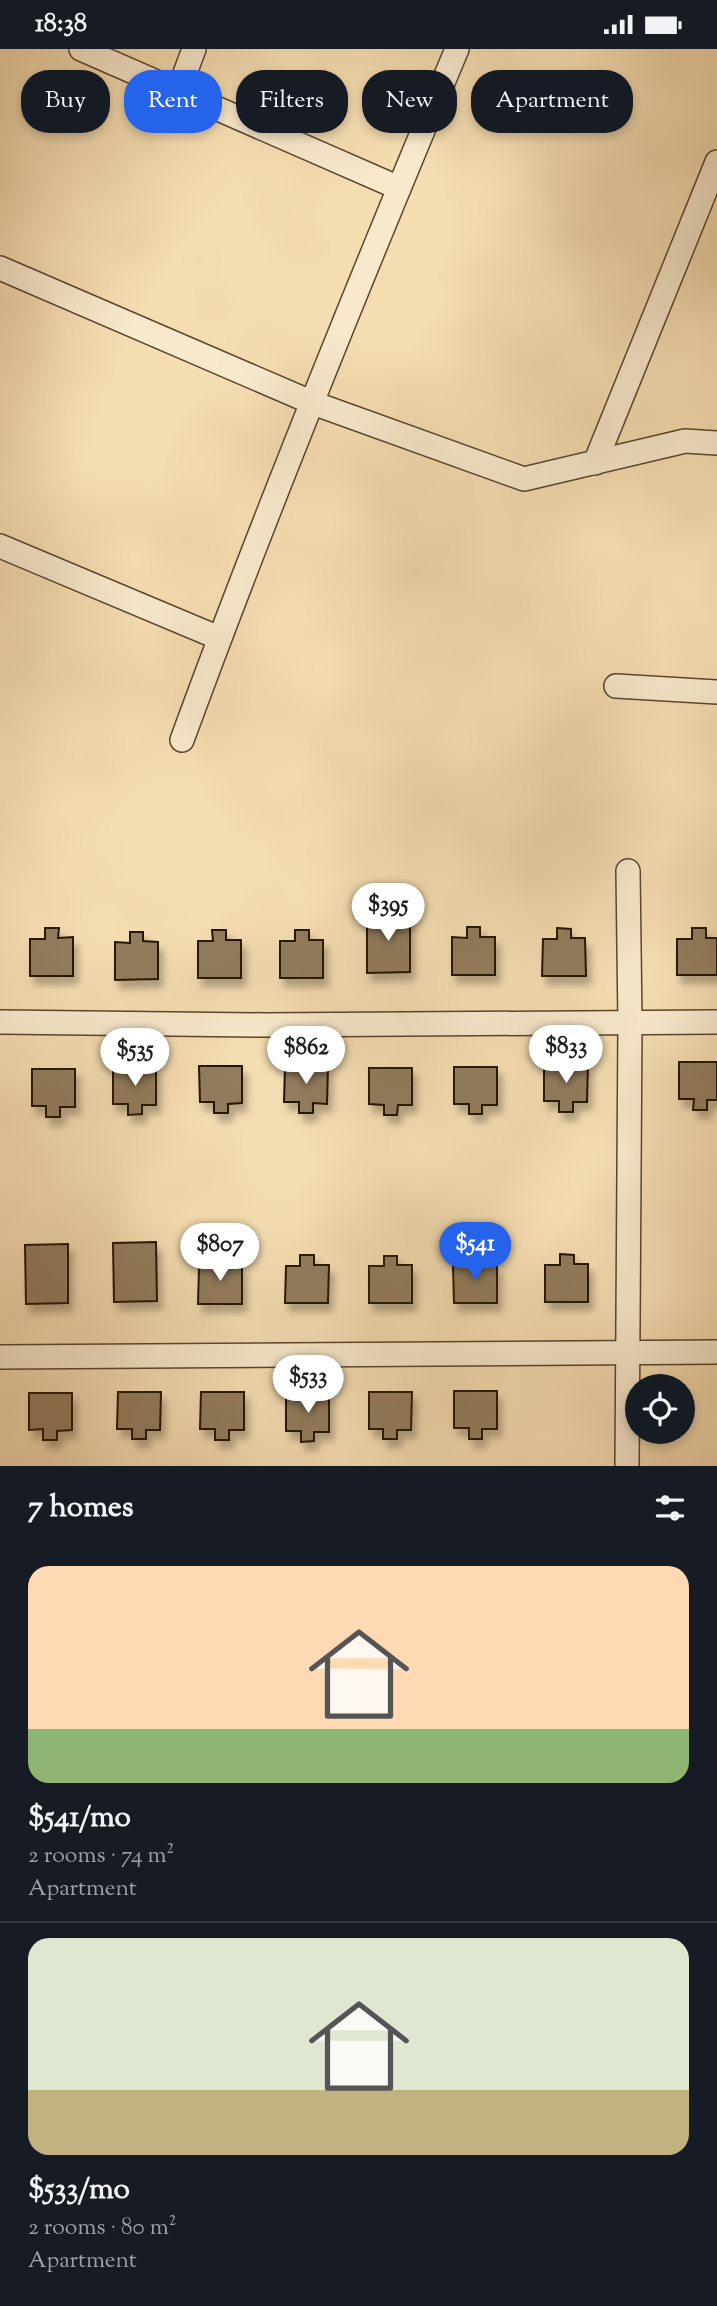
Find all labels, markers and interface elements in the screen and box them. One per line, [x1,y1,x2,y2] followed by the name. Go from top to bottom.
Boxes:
[35,6,87,43] text: 18:38
[21,70,110,133] chip: Buy
[124,70,222,133] chip: Rent
[236,70,348,133] chip: Filters
[362,70,457,133] chip: New
[471,70,633,133] chip: Apartment
[347,883,429,943] pin: $395
[368,889,408,922] text: $395
[525,1025,607,1085] pin: $833
[265,1027,347,1086] pin: $862
[94,1028,176,1088] pin: $535
[545,1031,587,1064] text: $833
[283,1032,329,1065] text: $862
[116,1034,154,1067] text: $535
[179,1223,261,1283] pin: $807
[434,1223,516,1282] pin: $541
[455,1228,495,1261] text: $541
[196,1229,244,1262] text: $807
[267,1355,349,1415] pin: $533
[289,1361,327,1394] text: $533
[625,1374,695,1444] map controls
[625,1374,695,1444] button: locate
[28,1487,133,1530] text: 7 homes
[651,1489,689,1527] icon: filters
[296,1611,422,1737] icon: home
[28,1797,131,1840] text: $541/mo
[28,1840,174,1873] text: 2 rooms · 74 m²
[28,1873,137,1906] text: Apartment
[296,1983,422,2109] icon: home
[28,2169,130,2212] text: $533/mo
[28,2212,176,2245] text: 2 rooms · 80 m²
[28,2245,137,2278] text: Apartment

